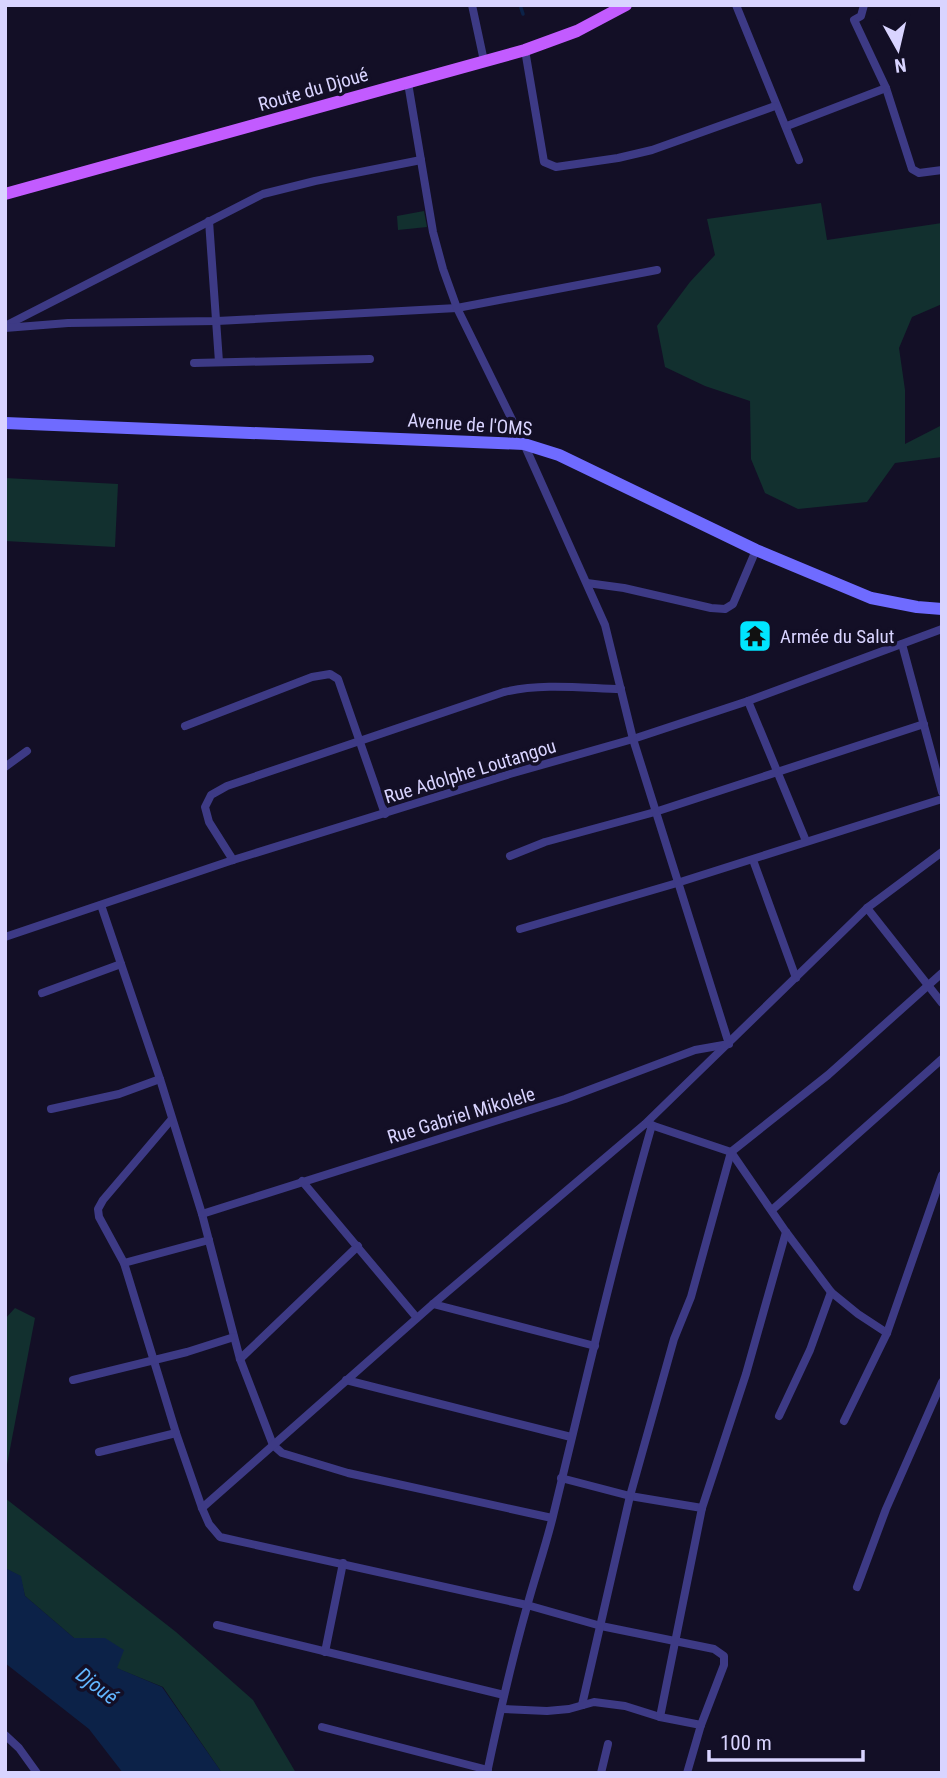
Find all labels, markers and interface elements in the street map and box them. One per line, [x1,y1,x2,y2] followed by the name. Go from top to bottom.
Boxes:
[863,14,933,84] north arrow
[893,53,908,78] text: N
[255,63,371,116] street label: Route du Djoué
[407,409,533,440] street label: Avenue de l'OMS
[736,617,774,655] temple icon: Armée du Salut
[780,625,894,648] place label: Armée du Salut
[381,734,559,809] street label: Rue Adolphe Loutangou
[384,1082,538,1149] street label: Rue Gabriel Mikolele
[71,1663,123,1710] water label: Djoué
[709,1718,863,1762] scale bar
[720,1731,772,1755] text: 100 m

